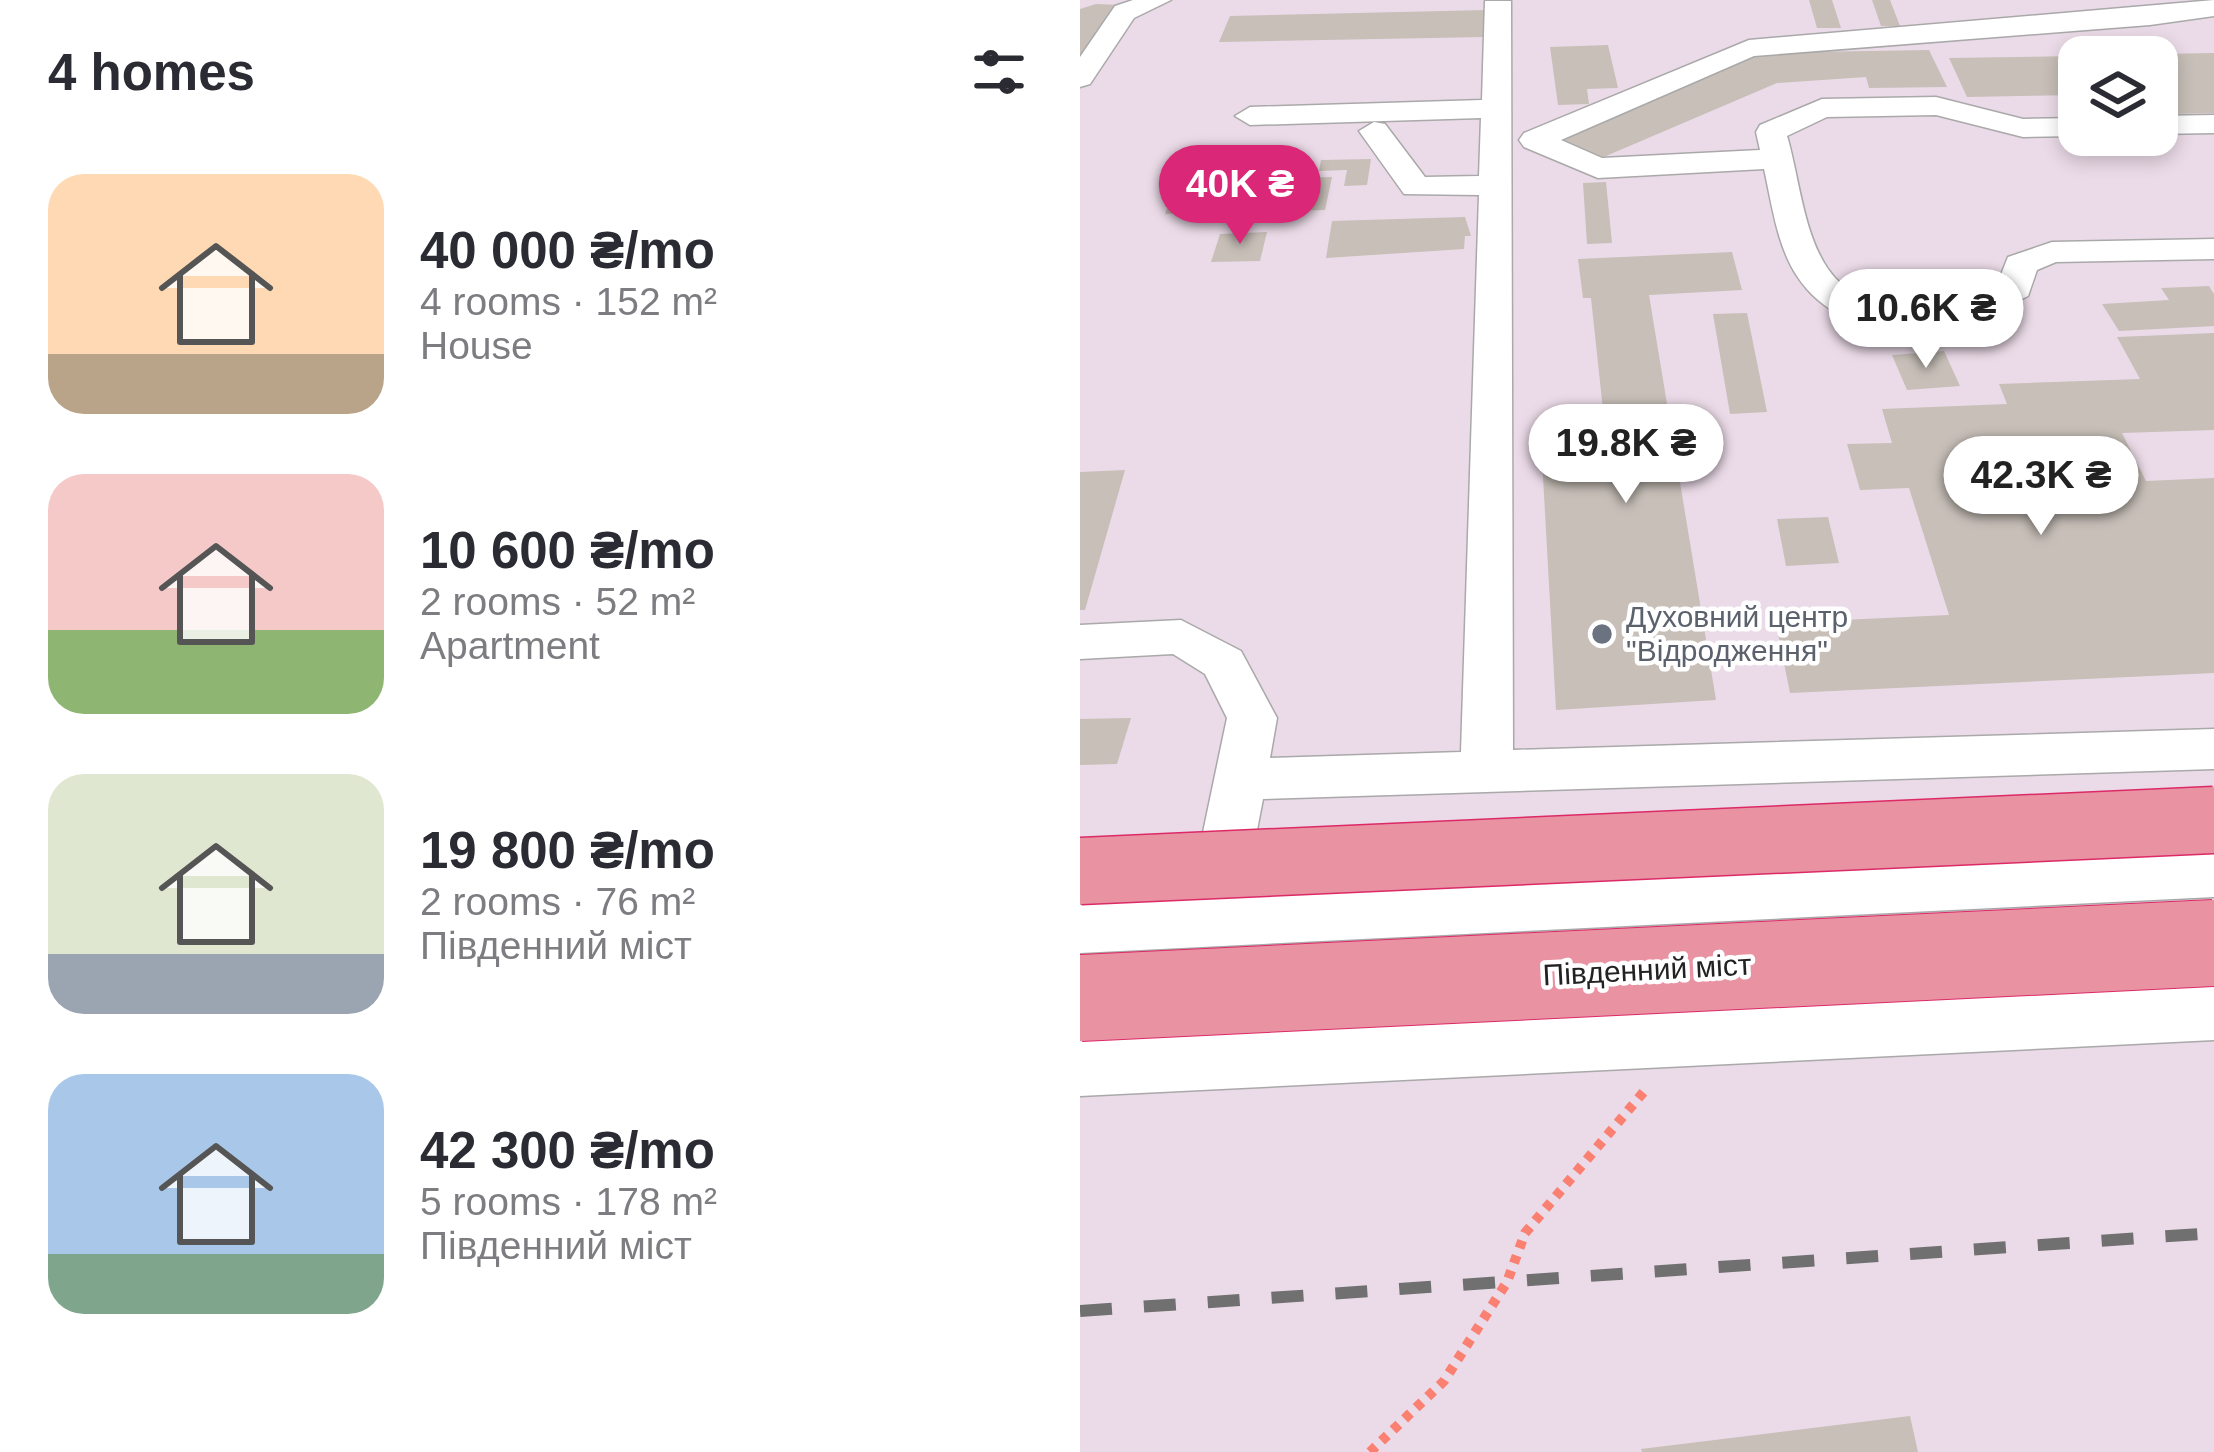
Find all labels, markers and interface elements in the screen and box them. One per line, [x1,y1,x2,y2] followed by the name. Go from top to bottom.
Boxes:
[2058,36,2178,156] map controls
[2058,36,2178,156] button: layers
[966,39,1032,105] icon: filters
[48,44,255,101] text: 4 homes
[1156,145,1324,247] pin: 40K ₴
[1186,162,1294,205] text: 40K ₴
[144,222,288,366] icon: home
[420,222,715,279] text: 40 000 ₴/mo
[1815,269,2037,371] pin: 10.6K ₴
[420,280,717,323] text: 4 rooms · 152 m²
[1856,286,1996,329] text: 10.6K ₴
[420,324,533,367] text: House
[1515,404,1737,506] pin: 19.8K ₴
[1556,421,1696,464] text: 19.8K ₴
[1930,436,2152,538] pin: 42.3K ₴
[1971,453,2111,496] text: 42.3K ₴
[144,522,288,666] icon: home
[420,522,715,579] text: 10 600 ₴/mo
[420,580,695,623] text: 2 rooms · 52 m²
[1626,600,1848,667] place label: Духовний центр "Відродження"
[1589,621,1615,647] marker: Духовний центр "Відродження"
[420,624,600,667] text: Apartment
[144,822,288,966] icon: home
[420,822,715,879] text: 19 800 ₴/mo
[420,880,695,923] text: 2 rooms · 76 m²
[420,924,692,967] text: Південний міст
[1542,948,1752,991] street label: Південний міст
[144,1122,288,1266] icon: home
[420,1122,715,1179] text: 42 300 ₴/mo
[420,1180,717,1223] text: 5 rooms · 178 m²
[420,1224,692,1267] text: Південний міст

